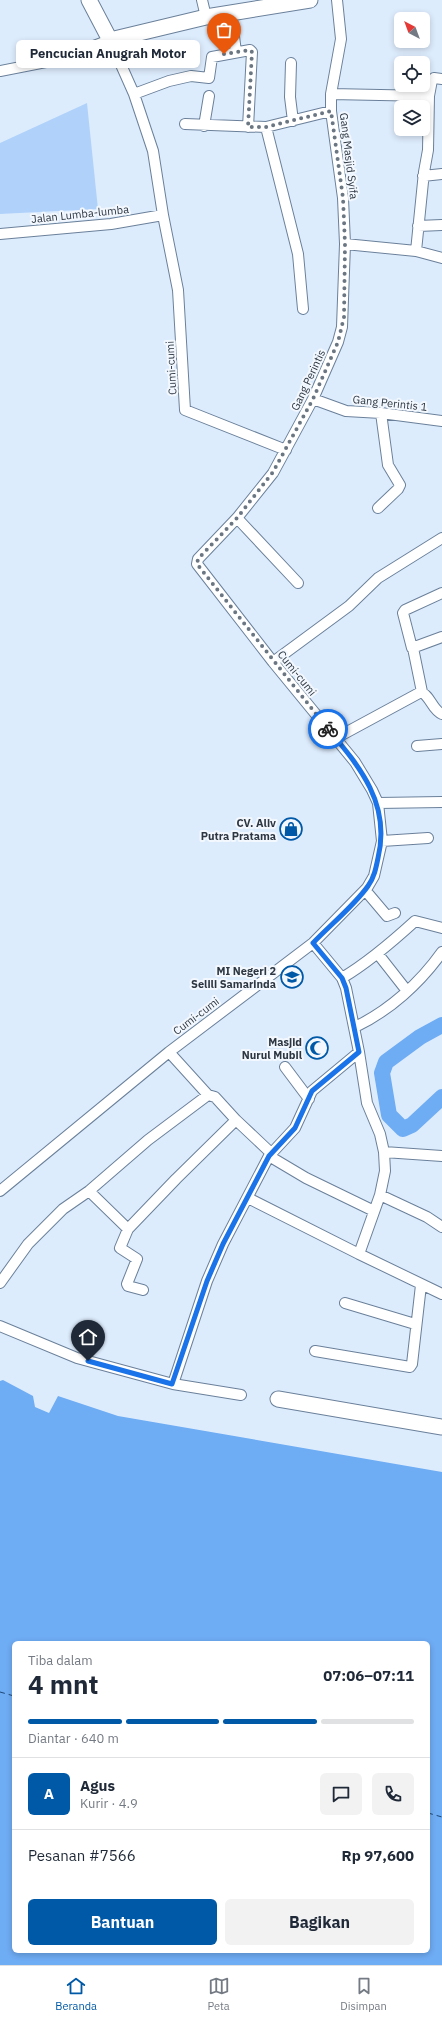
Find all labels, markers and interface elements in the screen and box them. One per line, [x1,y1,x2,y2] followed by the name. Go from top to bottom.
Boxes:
[394,12,430,48] north arrow
[394,12,430,136] map controls
[207,13,241,54] pin
[213,19,235,41] icon: bag
[16,40,200,68] callout: Pencucian Anugrah Motor
[30,45,186,62] text: Pencucian Anugrah Motor
[394,56,430,92] button: locate
[394,100,430,136] button: layers
[337,112,361,200] street label: Gang Masjid Syifa
[30,202,130,226] street label: Jalan Lumba-lumba
[163,341,179,395] street label: Cumi-cumi
[288,347,328,413] street label: Gang Perintis
[352,392,428,414] street label: Gang Perintis 1
[275,648,319,698] street label: Cumi-cumi
[308,709,348,749] courier
[317,718,339,740] icon: bike
[201,816,276,843] place label: CV. Aliv Putra Pratama
[278,816,304,842] shop icon: CV. Aliv Putra Pratama
[191,964,276,991] place label: MI Negeri 2 Selili Samarinda
[279,964,305,990] school or university icon: MI Negeri 2 Selili Samarinda
[170,994,222,1038] street label: Cumi-cumi
[242,1035,303,1062] place label: Masjid Nurul Mubil
[304,1035,330,1061] mosque icon: Masjid Nurul Mubil
[71,1320,105,1361] pin
[77,1326,99,1348] icon: home
[28,1652,93,1669] text: Tiba dalam
[323,1666,414,1685] text: 07:06–07:11
[28,1667,98,1701] text: 4 mnt
[28,1730,119,1747] text: Diantar · 640 m
[320,1773,362,1815] button: chat
[372,1773,414,1815] button: phone
[80,1776,115,1795] text: Agus
[44,1784,54,1803] text: A
[80,1795,138,1812] text: Kurir · 4.9
[28,1846,136,1865] text: Pesanan #7566
[342,1846,414,1865] text: Rp 97,600
[28,1899,217,1945] button: Bantuan
[225,1899,414,1945] button: Bagikan
[55,1975,97,2013] tab: Beranda
[208,1975,230,2013] tab: Peta
[340,1975,387,2013] tab: Disimpan

